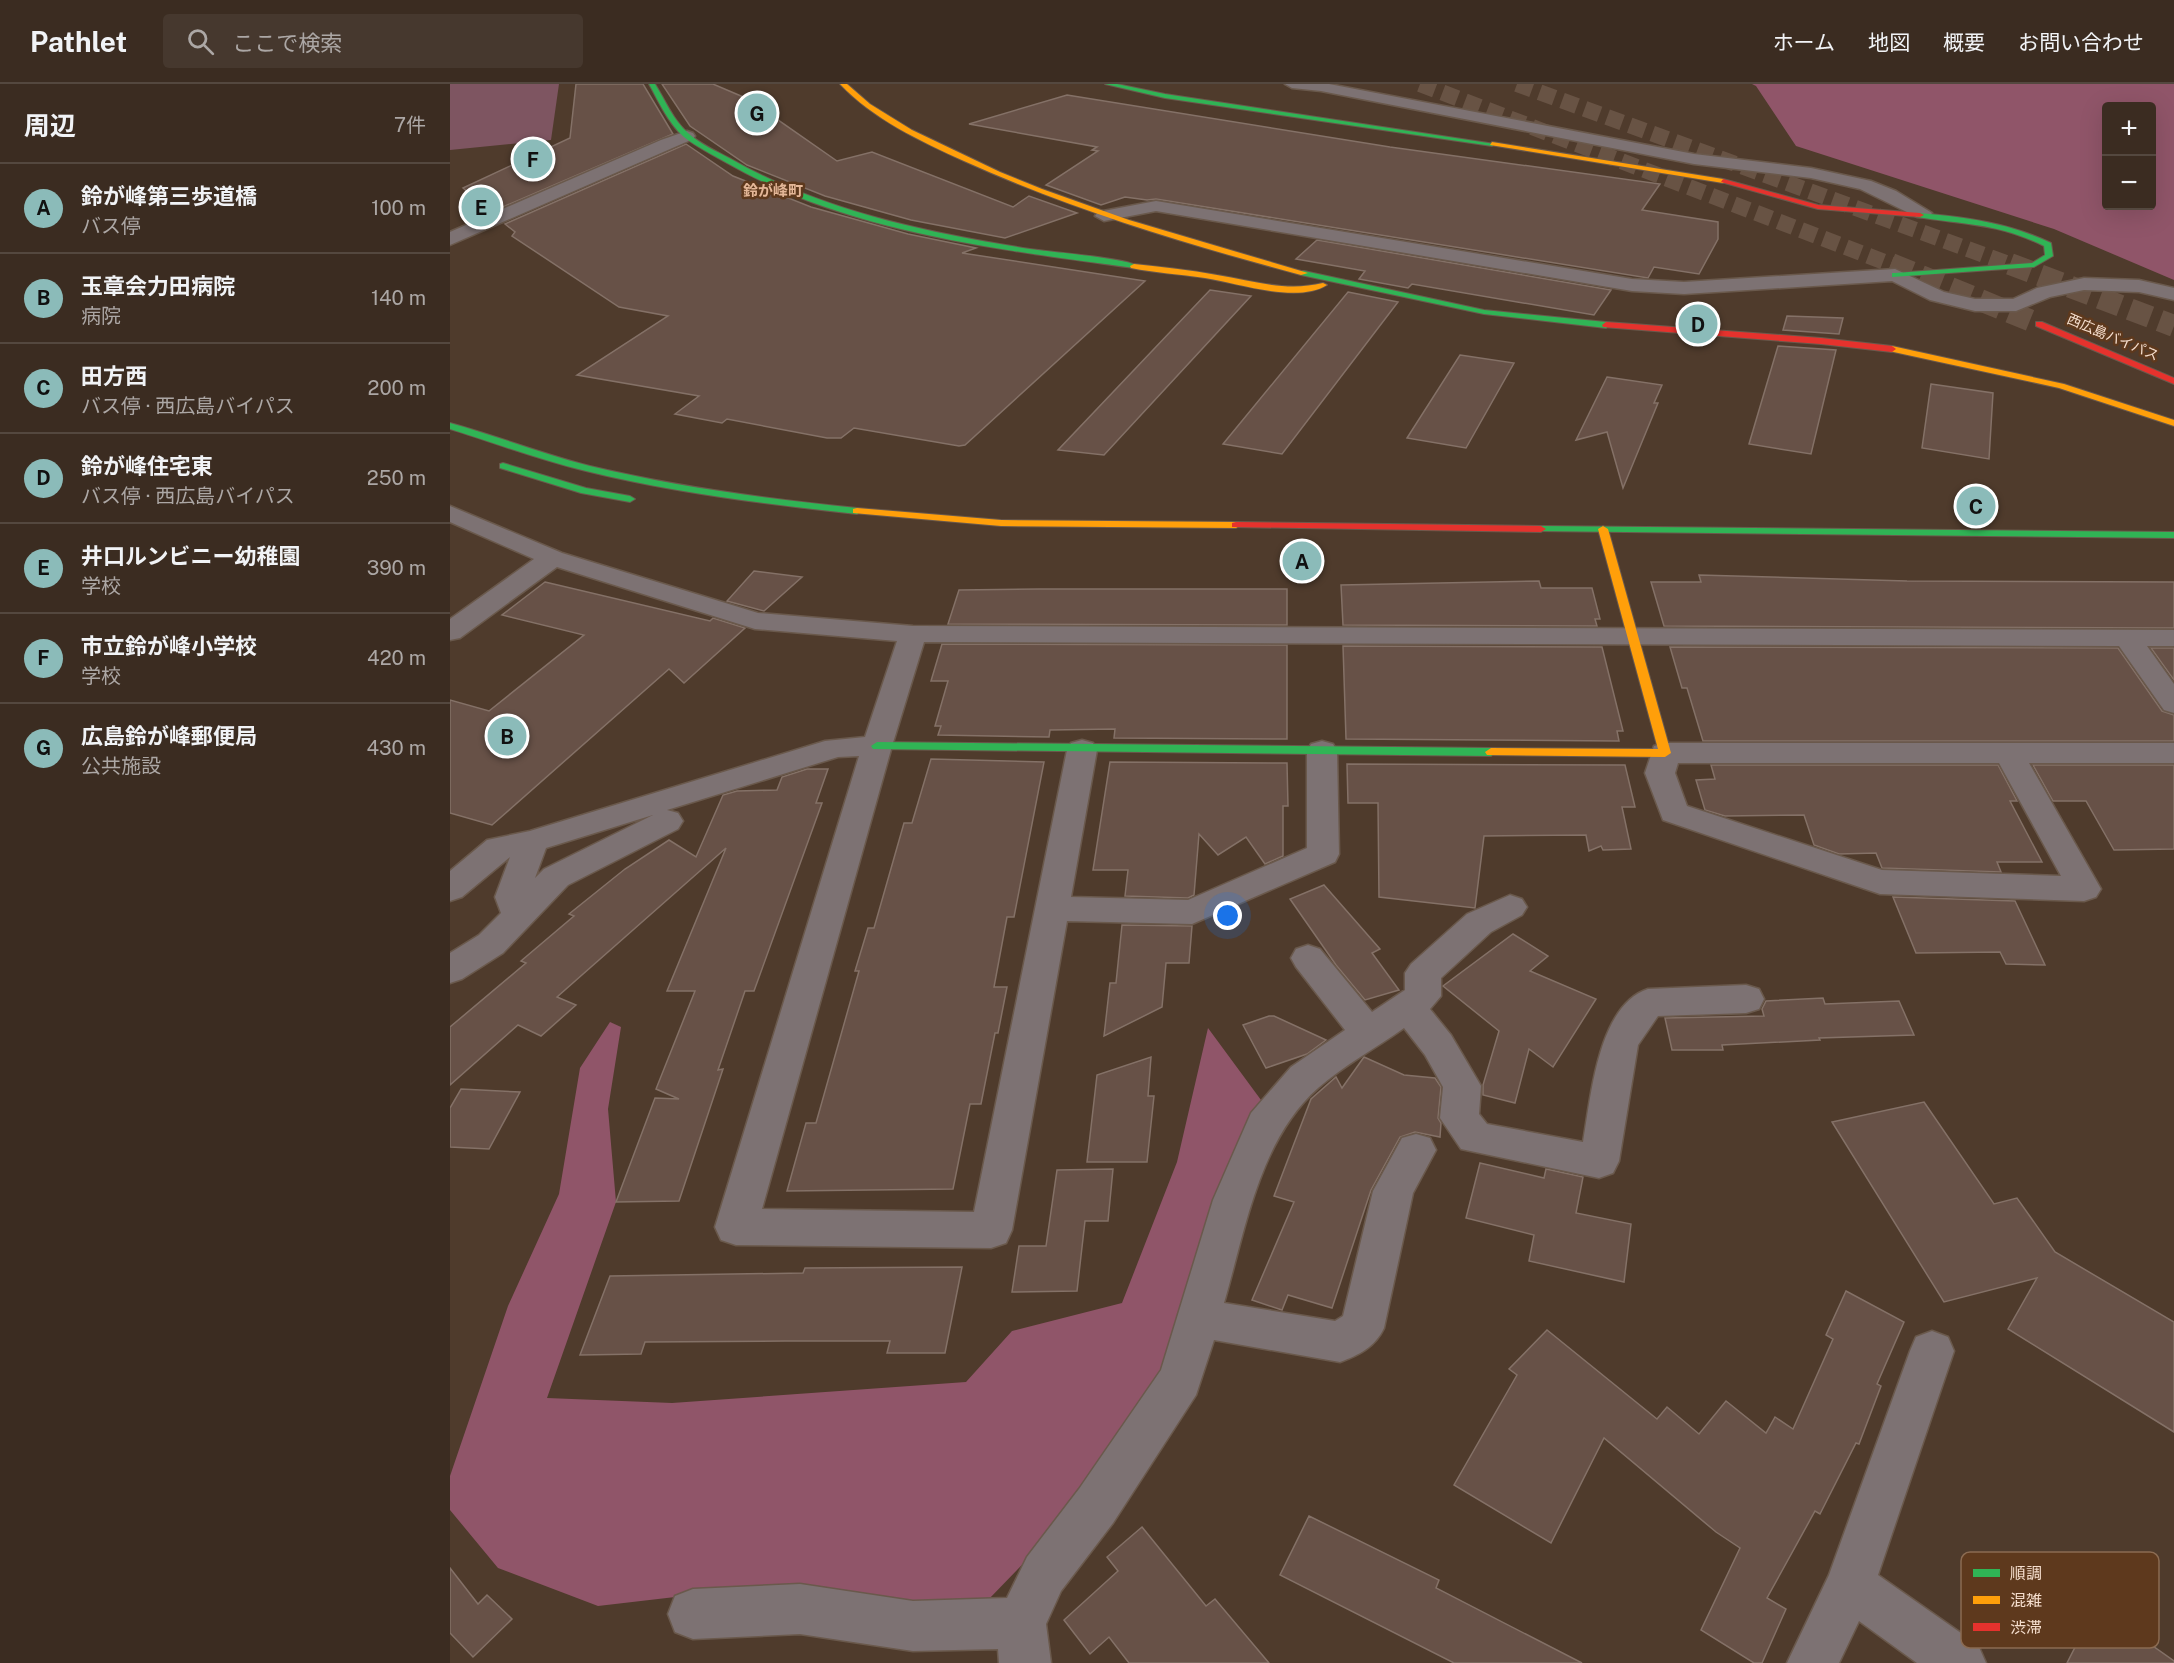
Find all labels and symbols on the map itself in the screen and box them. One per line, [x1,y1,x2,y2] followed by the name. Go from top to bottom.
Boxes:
[738,90,776,135] pin: G
[514,136,553,182] pin: F
[743,182,803,199] district label: 鈴が峰町
[462,184,501,230] pin: E
[1678,302,1718,346] pin: D
[2065,311,2161,363] street label: 西広島バイパス
[1956,484,1996,528] pin: C
[1282,538,1322,584] pin: A
[488,714,526,758] pin: B
[1213,901,1242,930] your location
[1961,1552,2159,1648] legend
[2010,1564,2042,1583] text: 順調
[2010,1591,2042,1610] text: 混雑
[2010,1618,2042,1637] text: 渋滞

